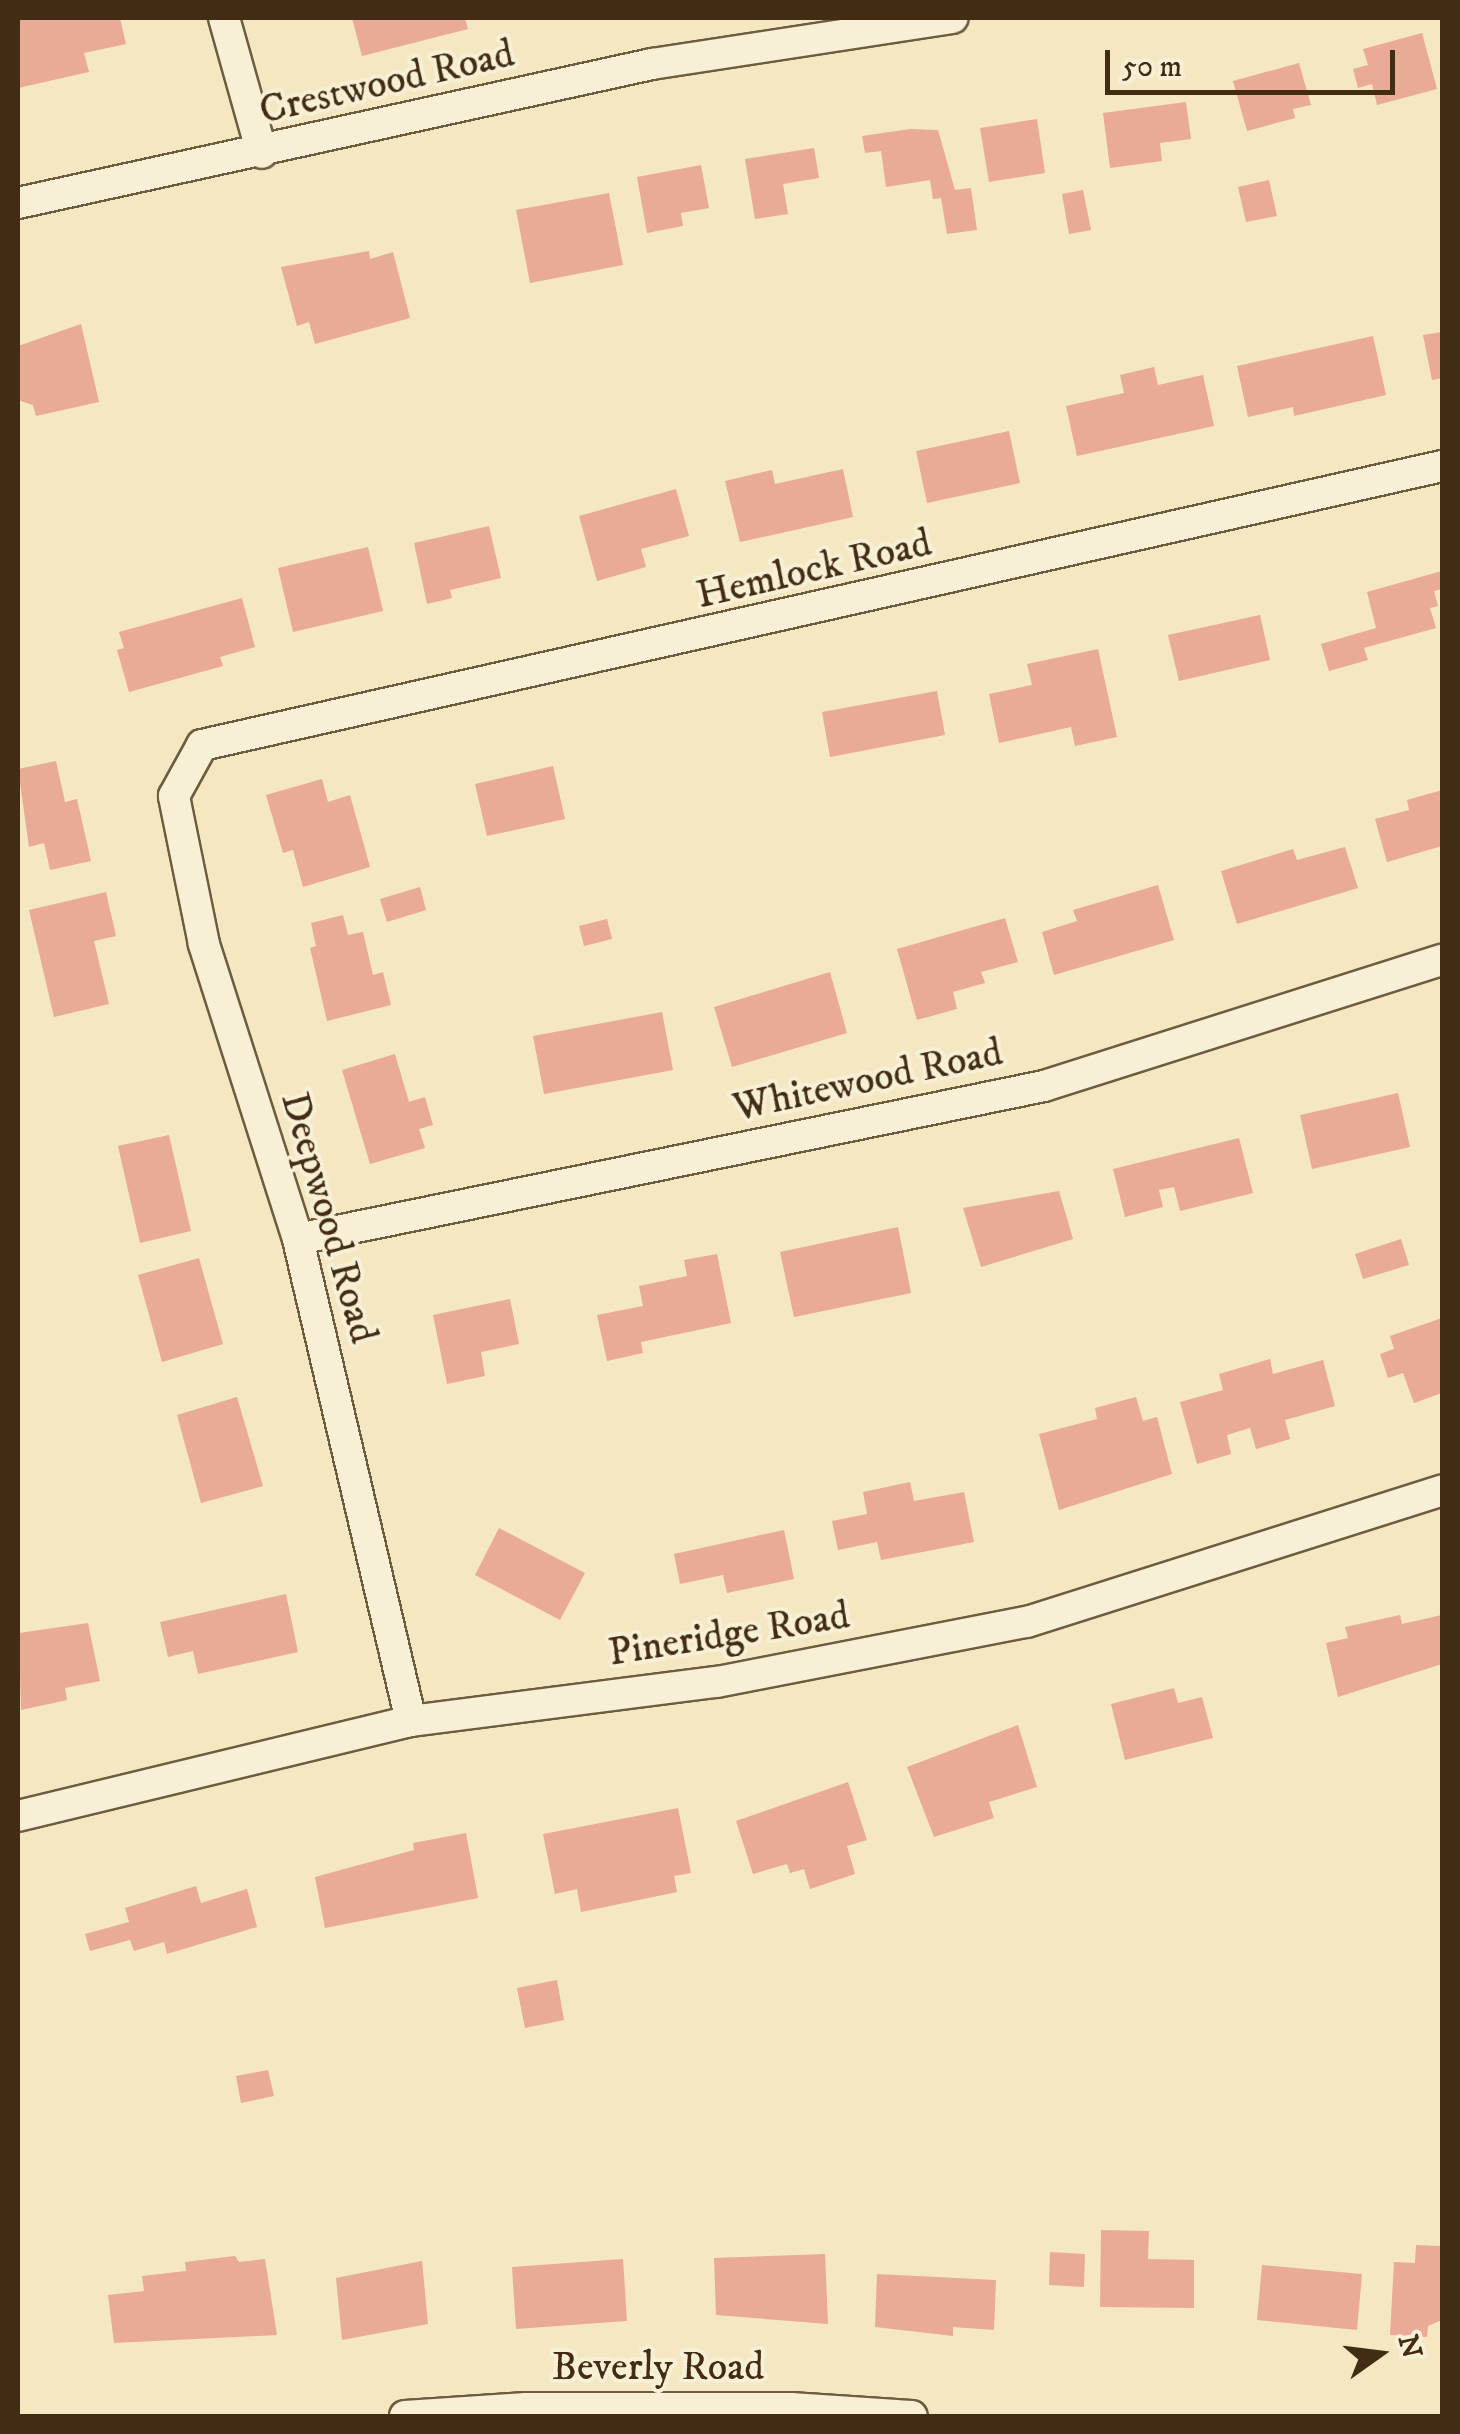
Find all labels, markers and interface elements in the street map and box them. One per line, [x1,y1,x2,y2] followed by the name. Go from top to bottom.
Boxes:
[255,30,519,136] street label: Crestwood Road
[1110,30,1400,92] scale bar
[1122,49,1182,86] text: 50 m
[692,520,936,620] street label: Hemlock Road
[729,1029,1007,1133] street label: Whitewood Road
[269,1087,387,1349] street label: Deepwood Road
[605,1592,853,1678] street label: Pineridge Road
[1330,2304,1430,2404] north arrow
[1390,2331,1429,2362] text: N
[552,2344,764,2392] street label: Beverly Road

